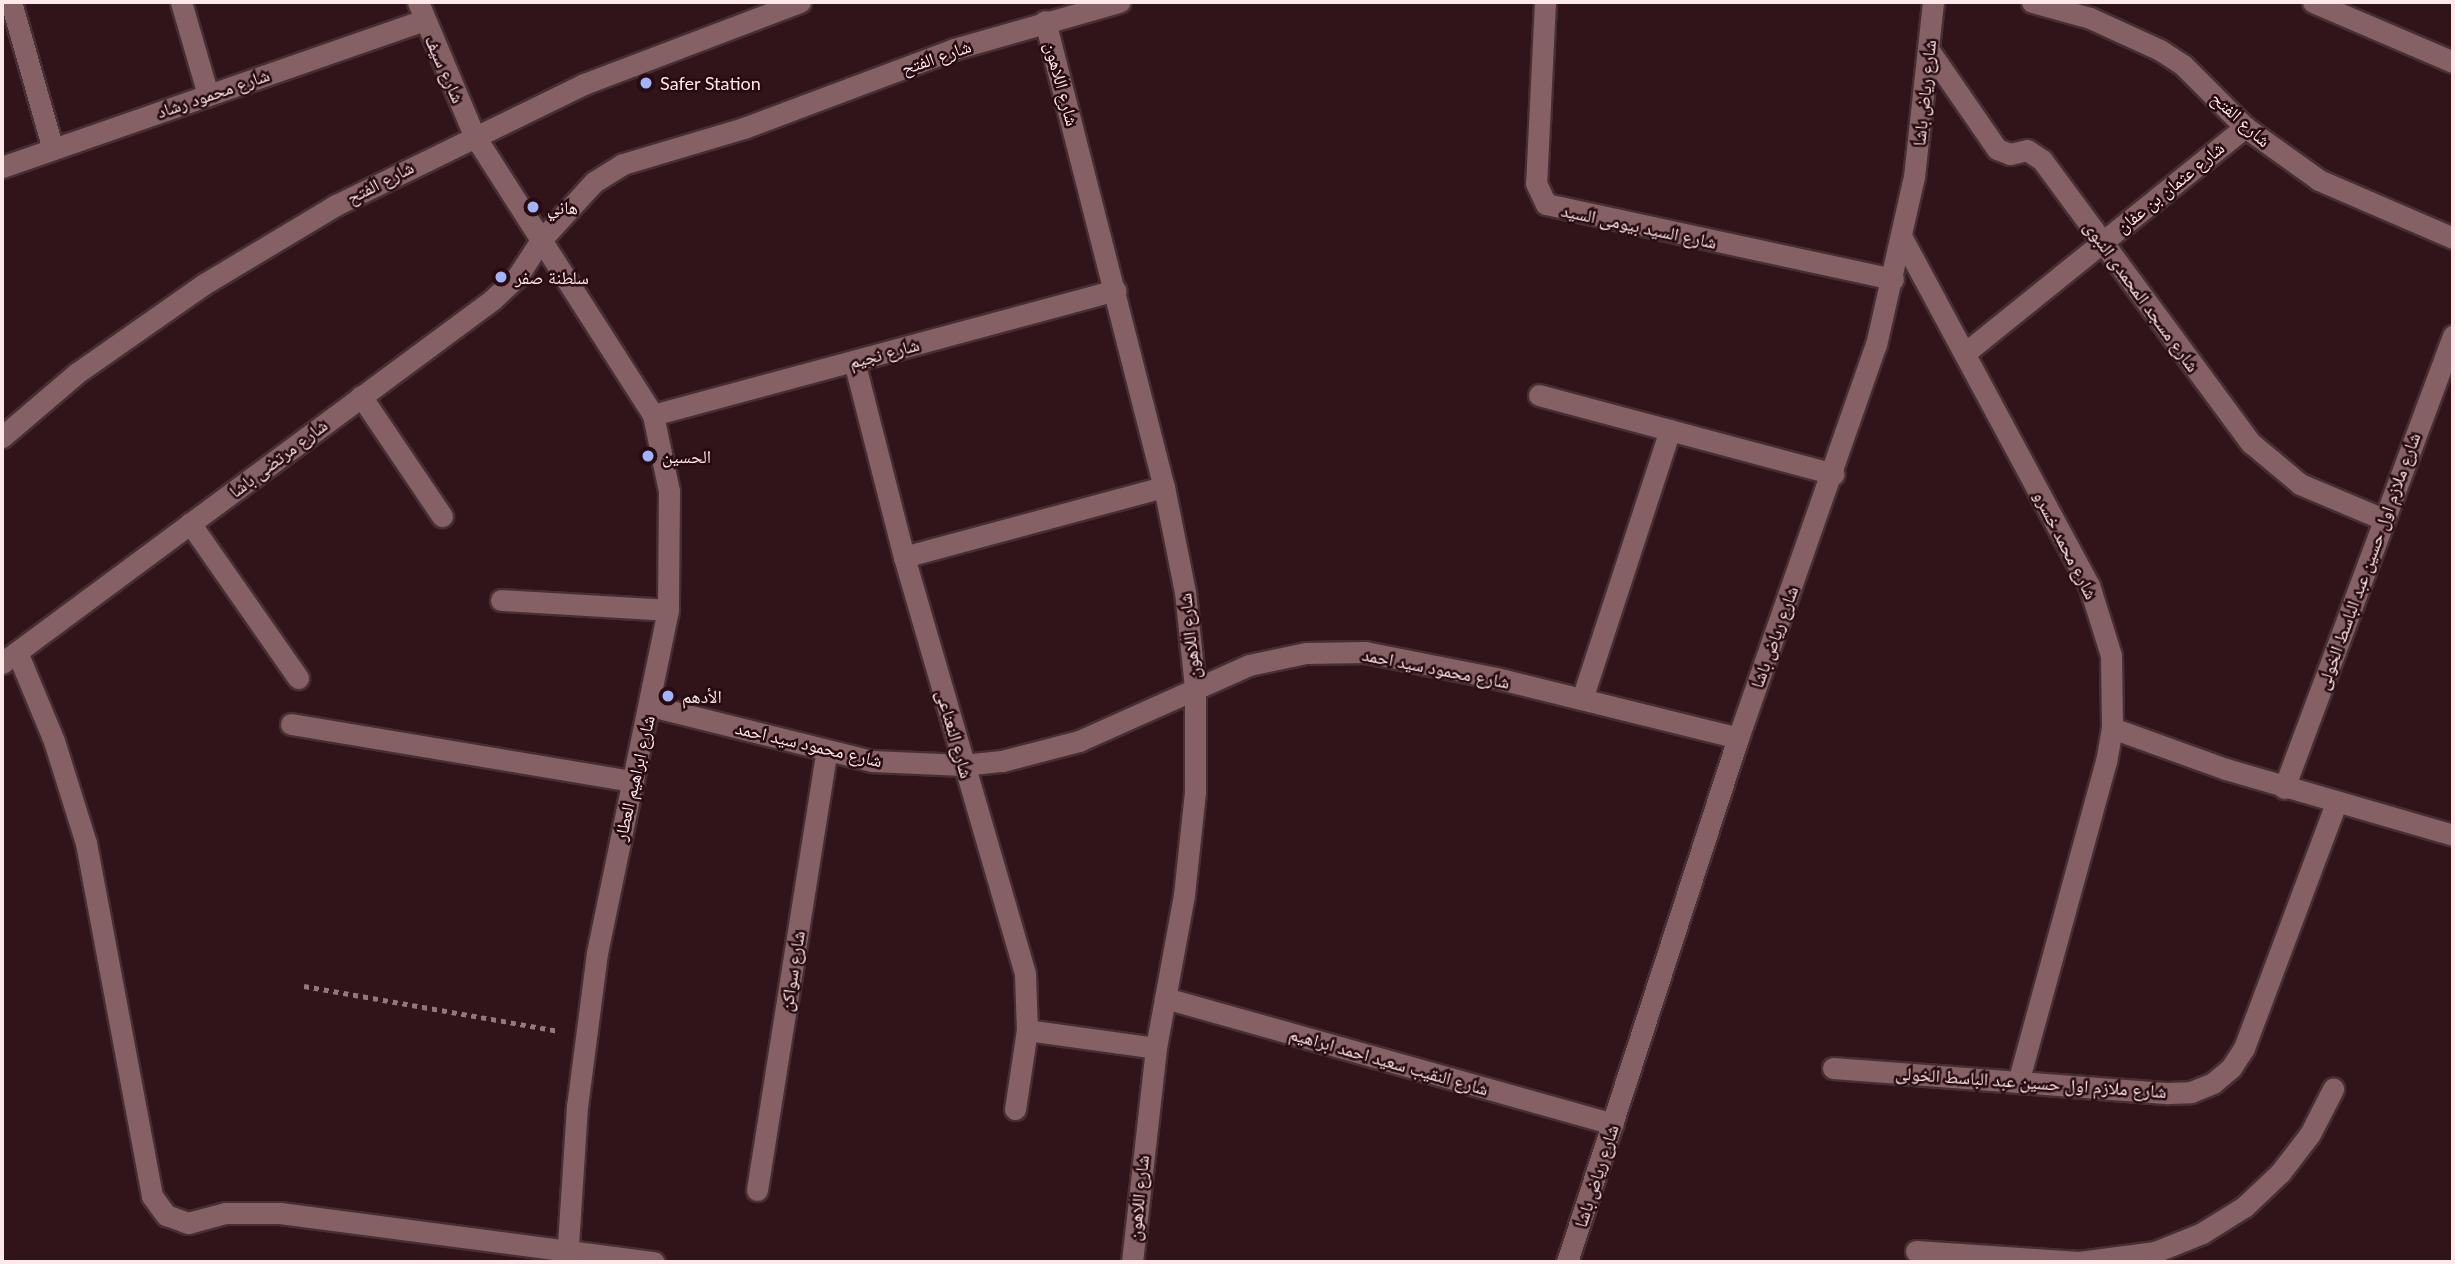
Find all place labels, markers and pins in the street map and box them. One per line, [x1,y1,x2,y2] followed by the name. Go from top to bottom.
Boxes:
[660,72,761,94] place label: Safer Station
[638,75,654,91] marker: Safer Station
[547,196,578,218] place label: هاني
[525,199,541,215] marker: هاني
[515,266,589,288] place label: سلطنة صفر
[493,269,509,285] marker: سلطنة صفر
[662,445,711,467] place label: الحسين
[640,448,656,464] marker: الحسين
[682,685,722,707] place label: الأدهم
[660,688,676,704] marker: الأدهم

